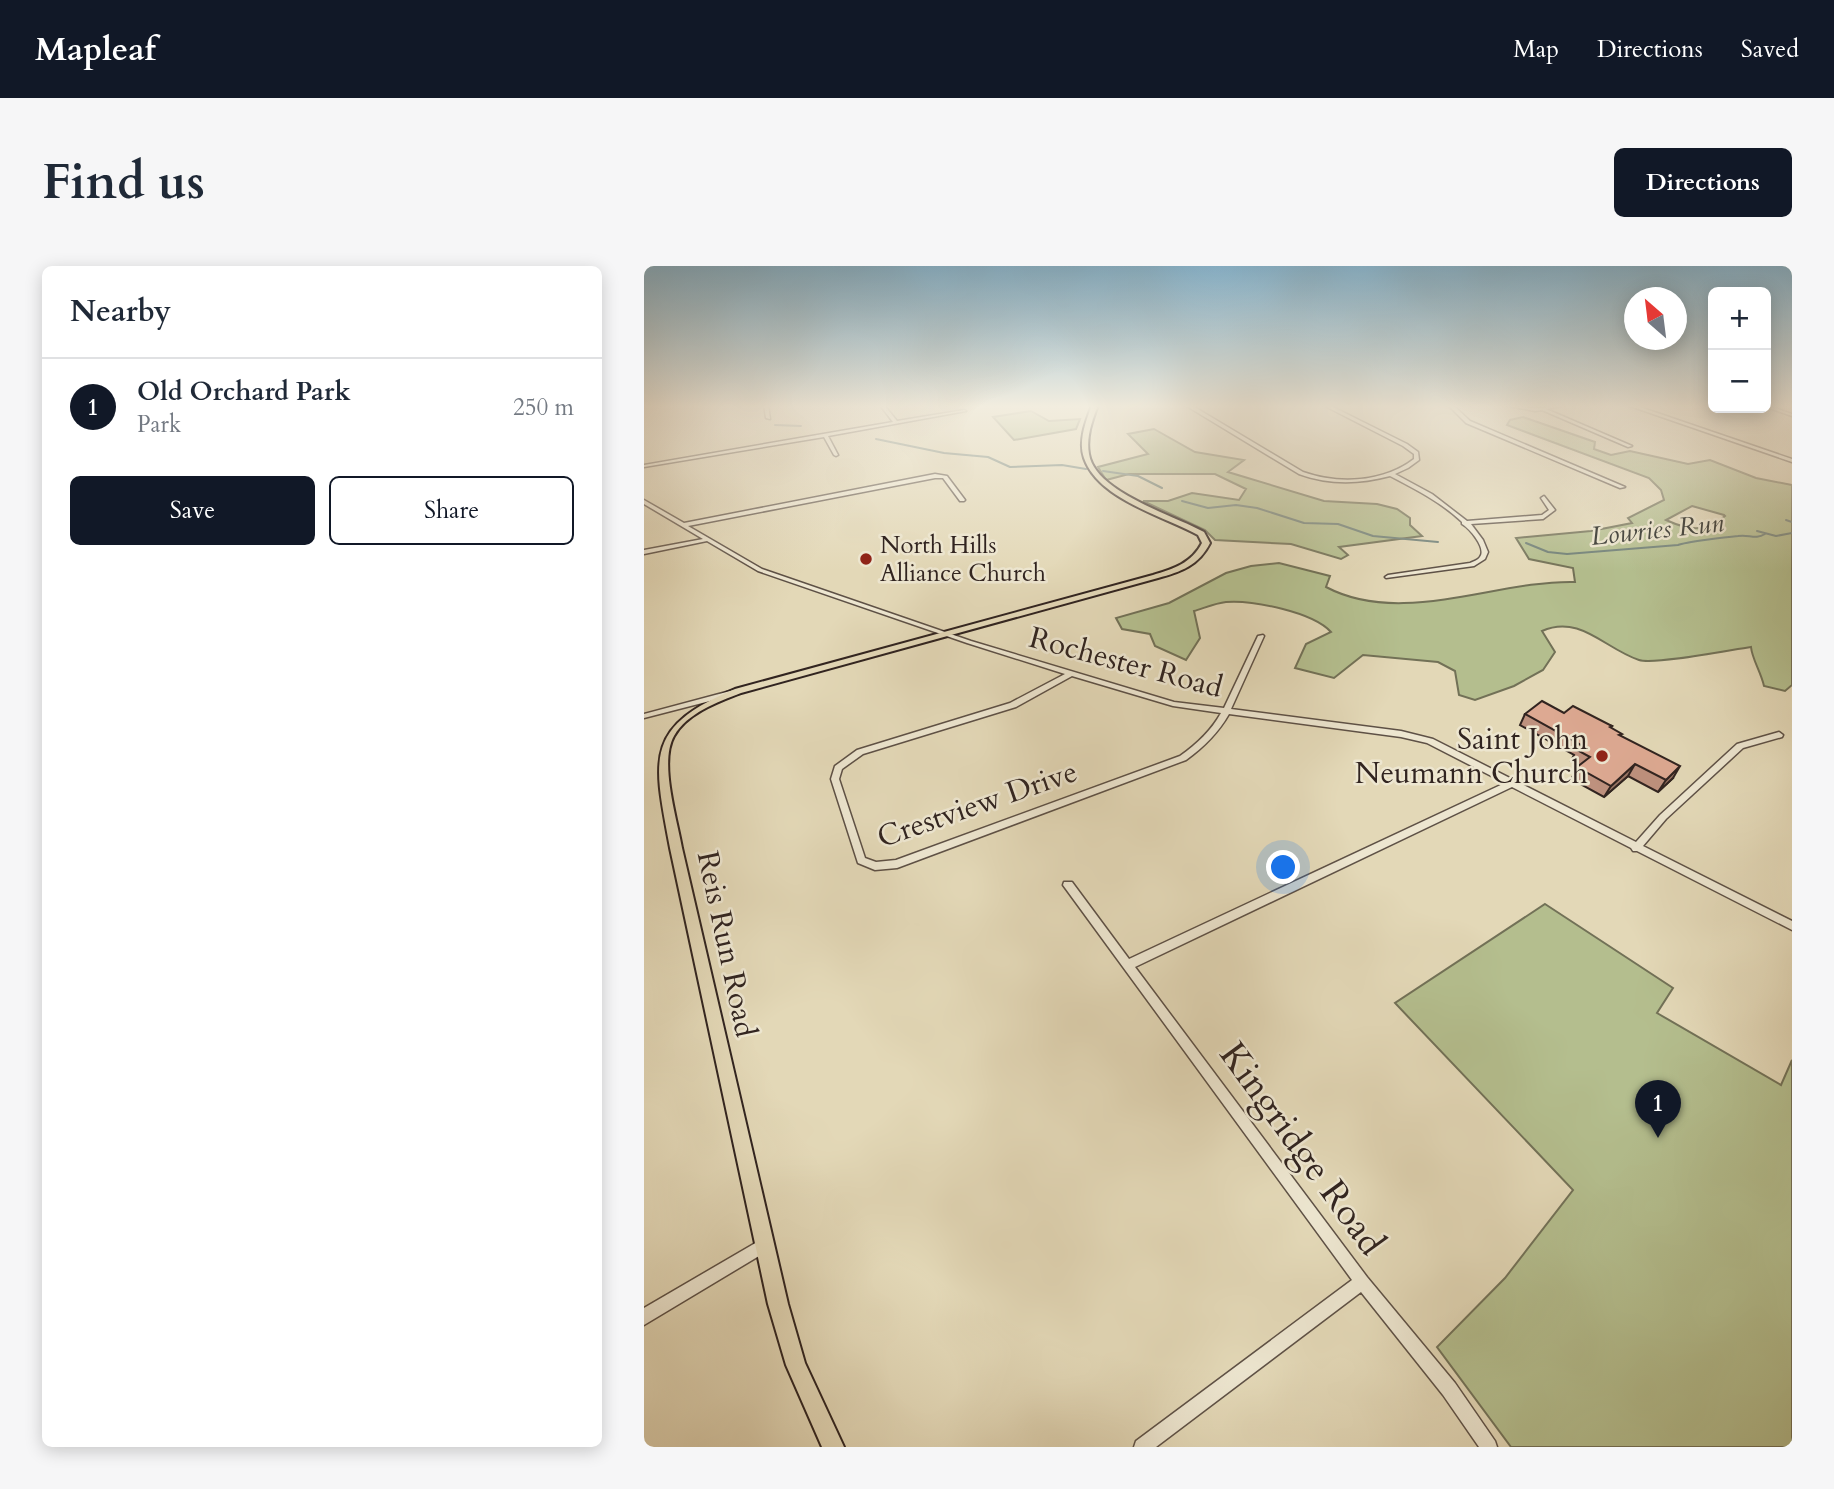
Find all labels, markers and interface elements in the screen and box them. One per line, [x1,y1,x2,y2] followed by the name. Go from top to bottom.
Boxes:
[35,27,156,72] text: Mapleaf
[1513,33,1559,66] text: Map
[1597,33,1703,66] text: Directions
[1741,33,1799,66] text: Saved
[1614,148,1792,217] button: Directions
[42,149,205,216] text: Find us
[1624,287,1687,350] north arrow
[1708,287,1771,413] map controls
[1708,287,1771,350] button: +
[70,291,171,332] text: Nearby
[1708,350,1771,413] button: −
[137,374,351,409] text: Old Orchard Park
[87,392,99,423] text: 1
[513,392,574,423] text: 250 m
[137,409,181,440] text: Park
[70,476,315,545] button: Save
[329,476,574,545] button: Share
[1589,505,1725,554] water label: Lowries Run
[880,529,1046,590] place label: North Hills Alliance Church
[858,551,874,567] marker: North Hills Alliance Church
[1025,617,1227,708] street label: Rochester Road
[1355,719,1589,794] place label: Saint John Neumann Church
[1594,748,1610,764] marker: Saint John Neumann Church
[872,751,1083,858] street label: Crestview Drive
[687,847,766,1041] street label: Reis Run Road
[1266,850,1300,884] your location
[1208,1032,1397,1266] street label: Kingridge Road
[1635,1080,1681,1138] pin: 1

